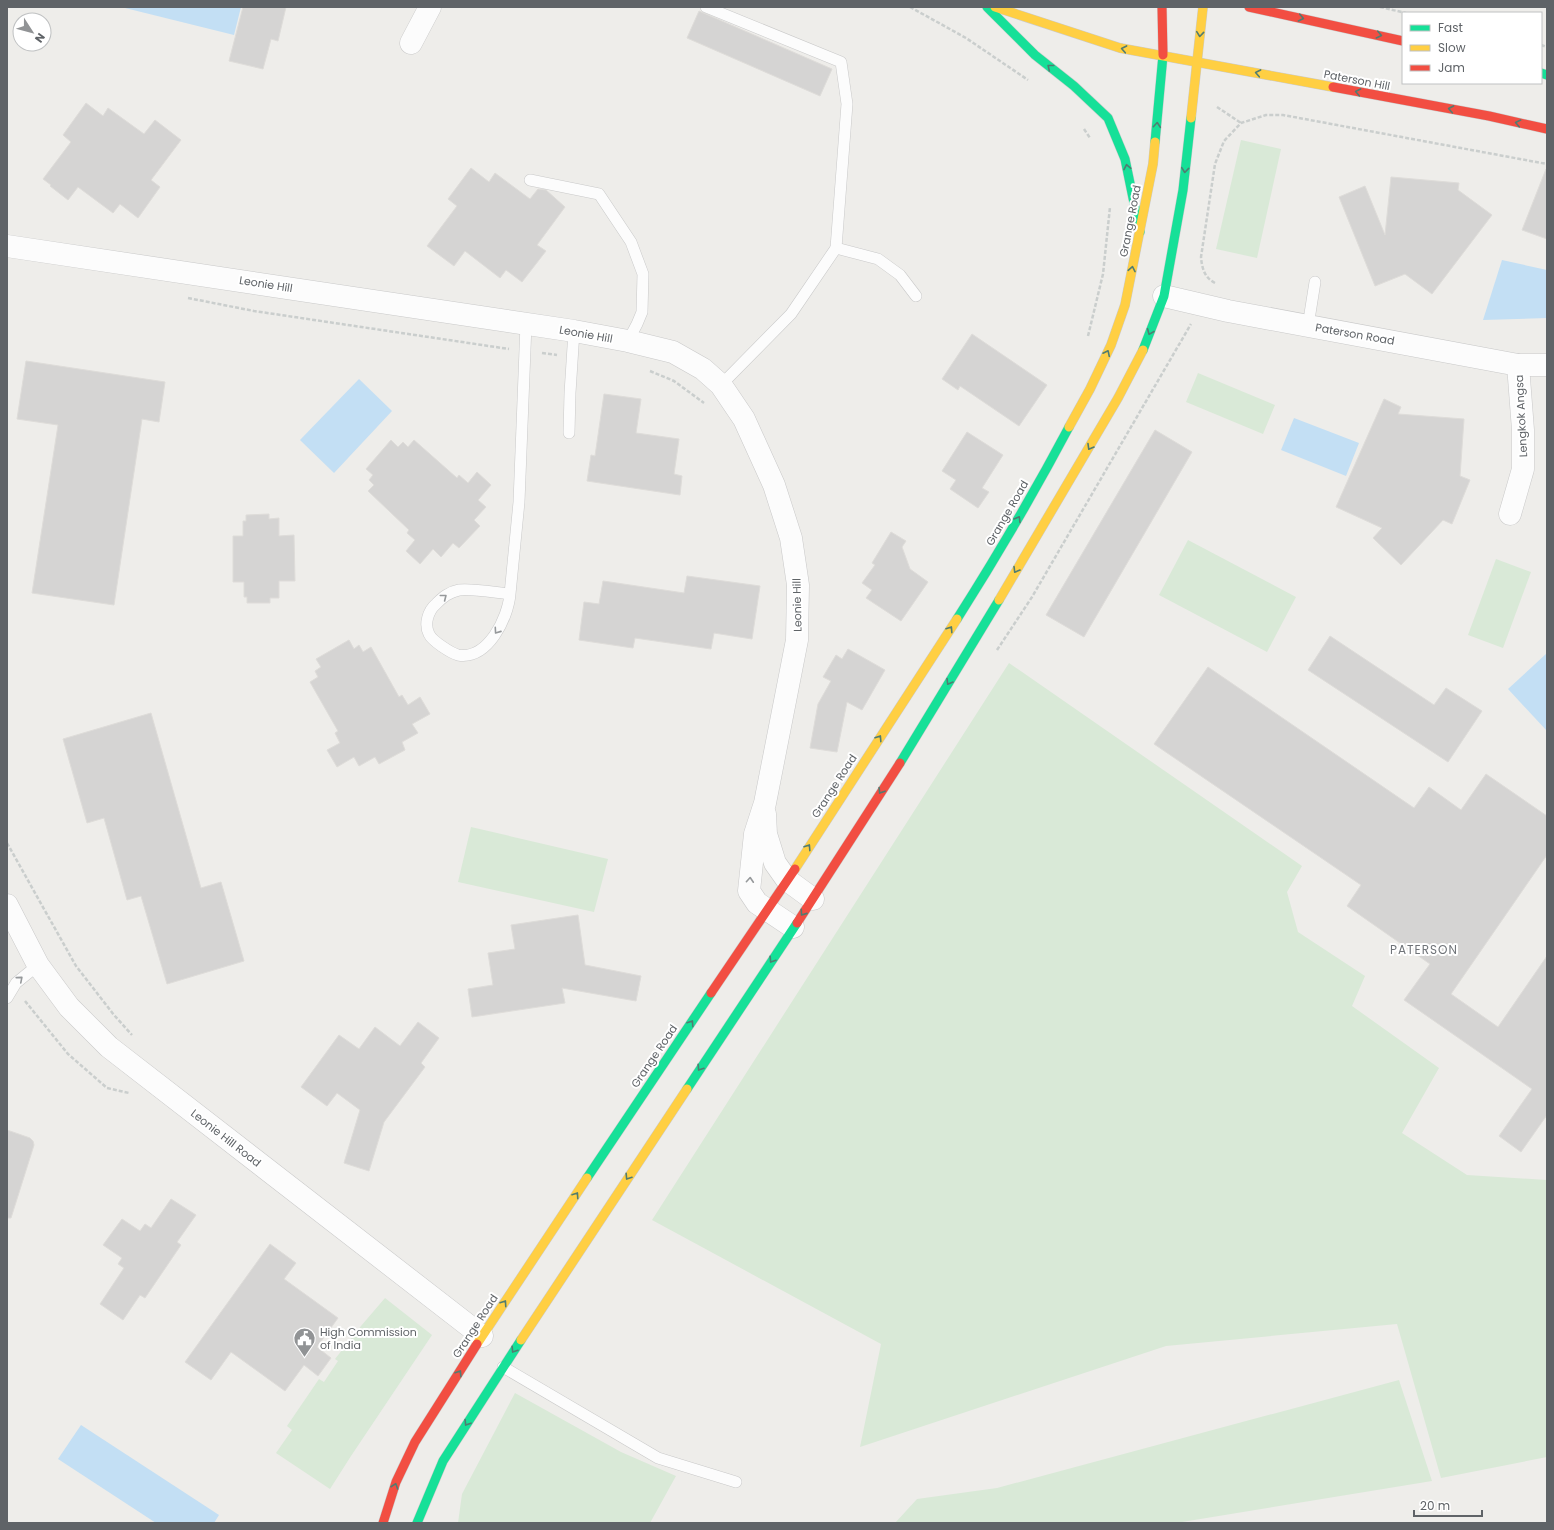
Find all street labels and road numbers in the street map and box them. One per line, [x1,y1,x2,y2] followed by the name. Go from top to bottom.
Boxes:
[1322,66,1392,94] street label: Paterson Hill
[1115,184,1145,258] street label: Grange Road
[238,272,294,296] street label: Leonie Hill
[1314,319,1396,349] street label: Paterson Road
[558,321,614,347] street label: Leonie Hill
[1511,374,1531,458] street label: Lengkok Angsa
[982,477,1032,549] street label: Grange Road
[789,578,805,632] street label: Leonie Hill
[807,751,861,821] street label: Grange Road
[627,1021,681,1091] street label: Grange Road
[187,1105,265,1171] street label: Leonie Hill Road
[448,1291,502,1361] street label: Grange Road

